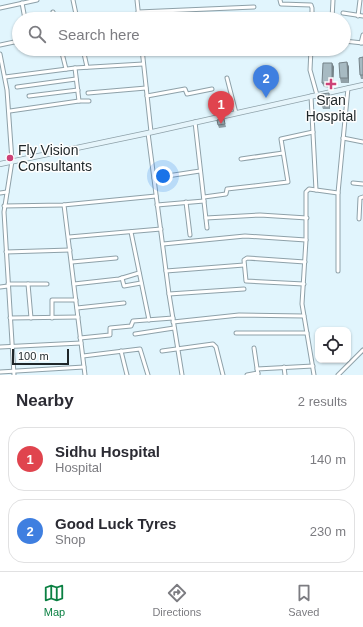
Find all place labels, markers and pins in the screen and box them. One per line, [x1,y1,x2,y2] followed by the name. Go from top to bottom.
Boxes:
[253,65,279,98] pin: 2
[325,78,337,90] marker: Sran Hospital
[208,91,234,124] pin: 1
[306,92,356,124] place label: Sran Hospital
[18,142,92,174] place label: Fly Vision Consultants
[5,153,15,163] marker: Fly Vision Consultants

